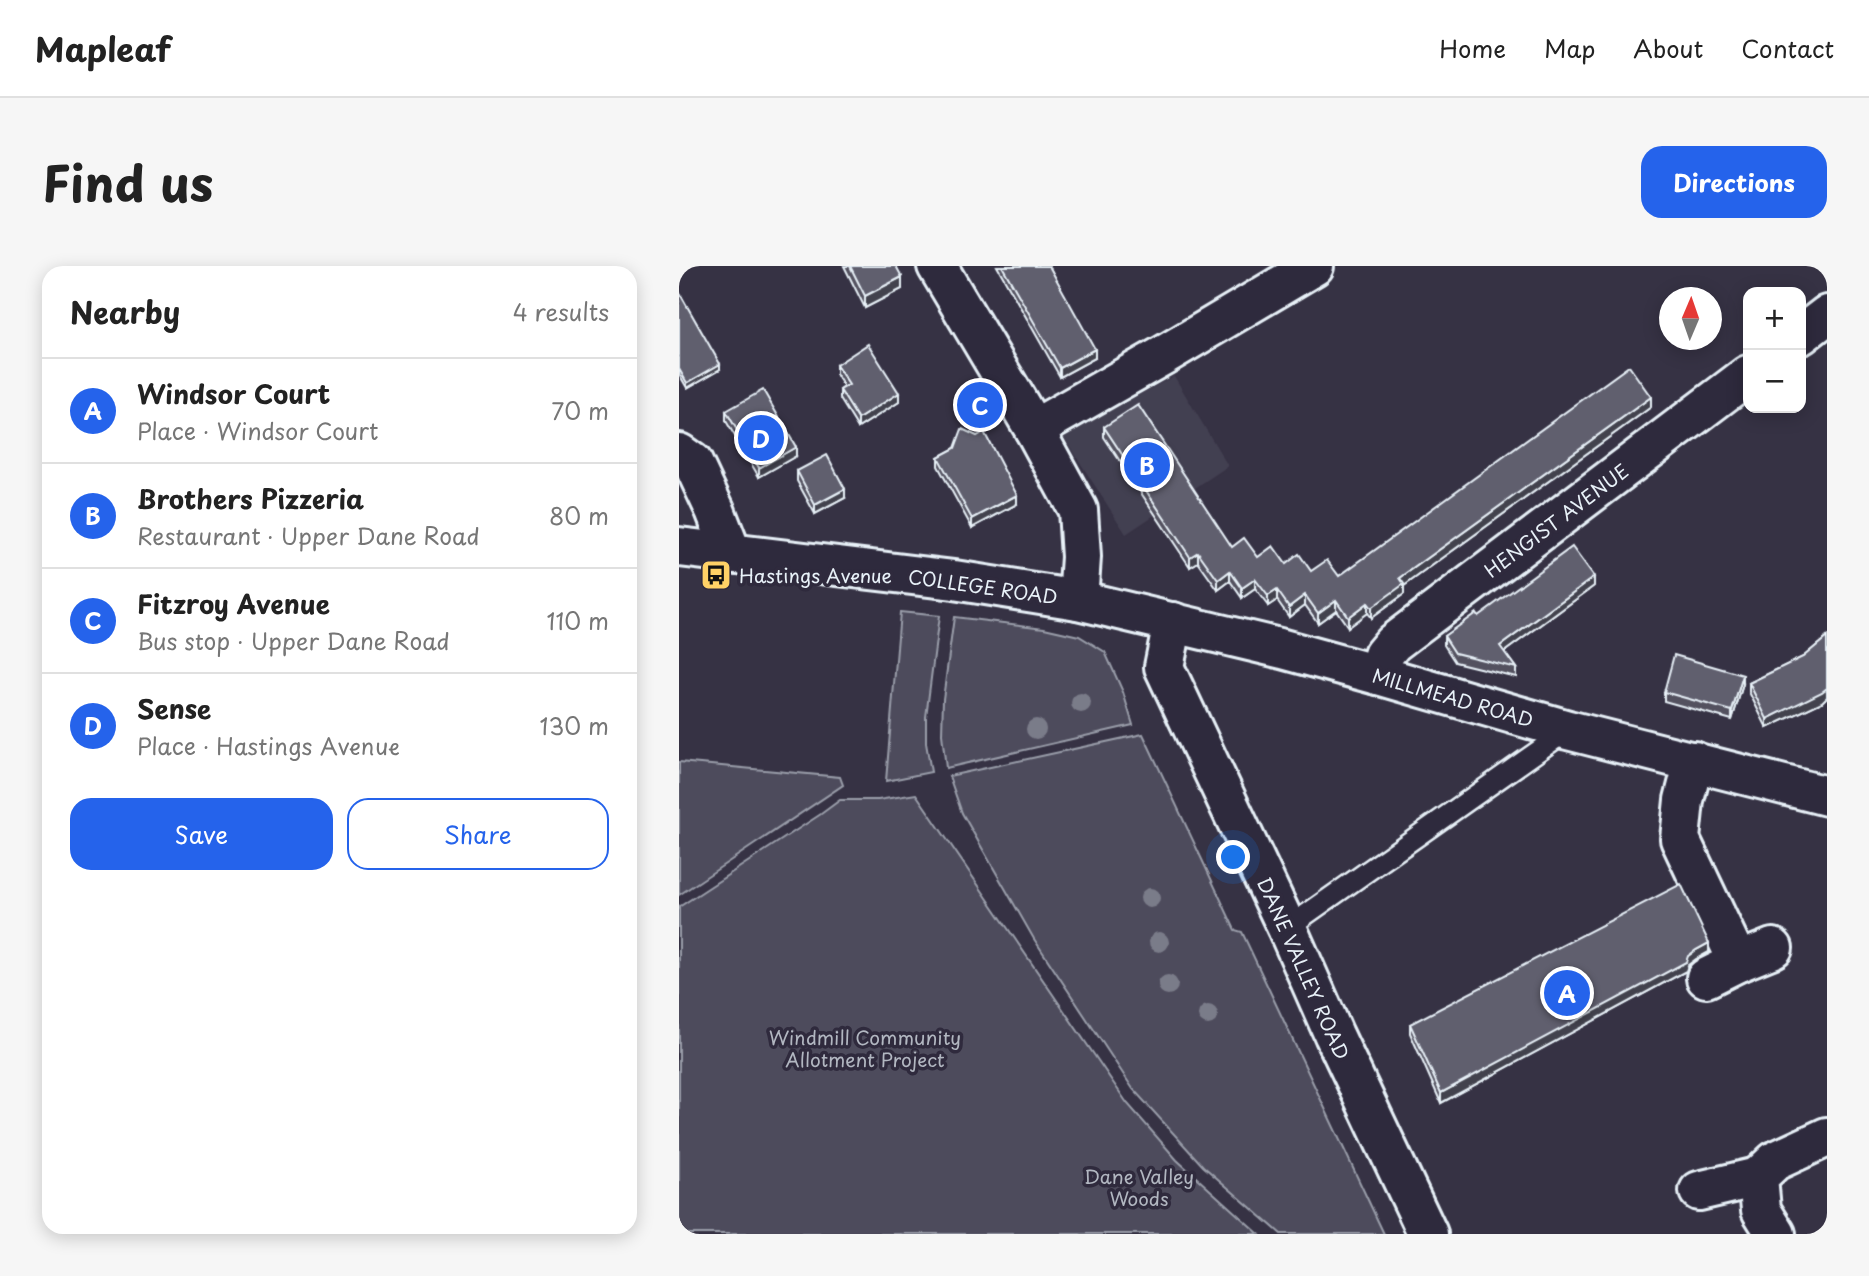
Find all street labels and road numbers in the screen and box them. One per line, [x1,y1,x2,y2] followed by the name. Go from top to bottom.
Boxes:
[1478,456,1634,584] street label: HENGIST AVENUE
[906,562,1060,610] street label: COLLEGE ROAD
[1369,661,1537,733] street label: MILLMEAD ROAD
[1251,872,1357,1064] street label: DANE VALLEY ROAD

